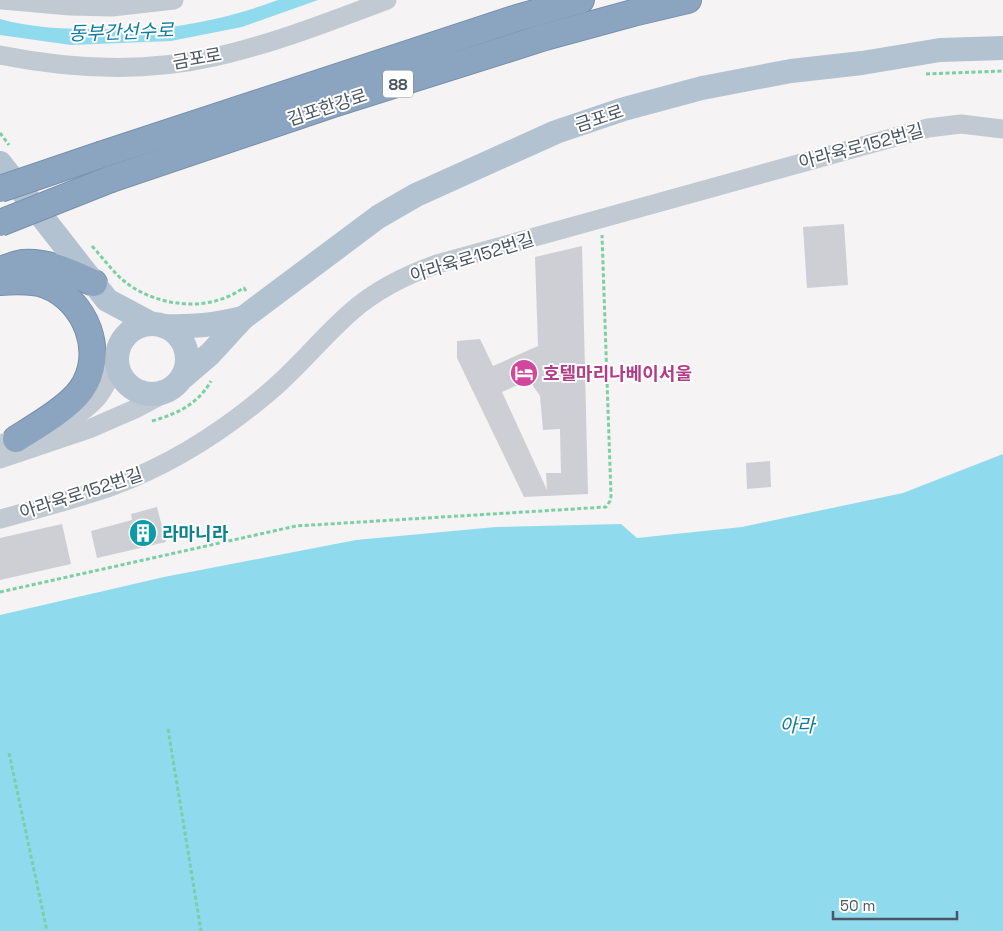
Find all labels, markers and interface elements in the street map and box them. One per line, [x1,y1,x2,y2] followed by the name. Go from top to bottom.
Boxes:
[68,18,175,46] water label: 동부간선수로
[171,42,223,74] street label: 금포로
[383,70,413,98] road number: 88
[284,83,370,131] street label: 김포한강로
[572,99,626,137] street label: 금포로
[796,118,926,174] street label: 아라육로152번길
[407,227,537,287] street label: 아라육로152번길
[509,358,539,388] hotel icon: 호텔마리나베이서울
[543,362,692,385] place label: 호텔마리나베이서울
[16,462,146,524] street label: 아라육로152번길
[128,518,158,548] building icon: 라마니라
[162,522,229,545] place label: 라마니라
[780,713,817,738] water label: 아라
[833,888,957,920] scale bar
[840,896,875,915] text: 50 m

